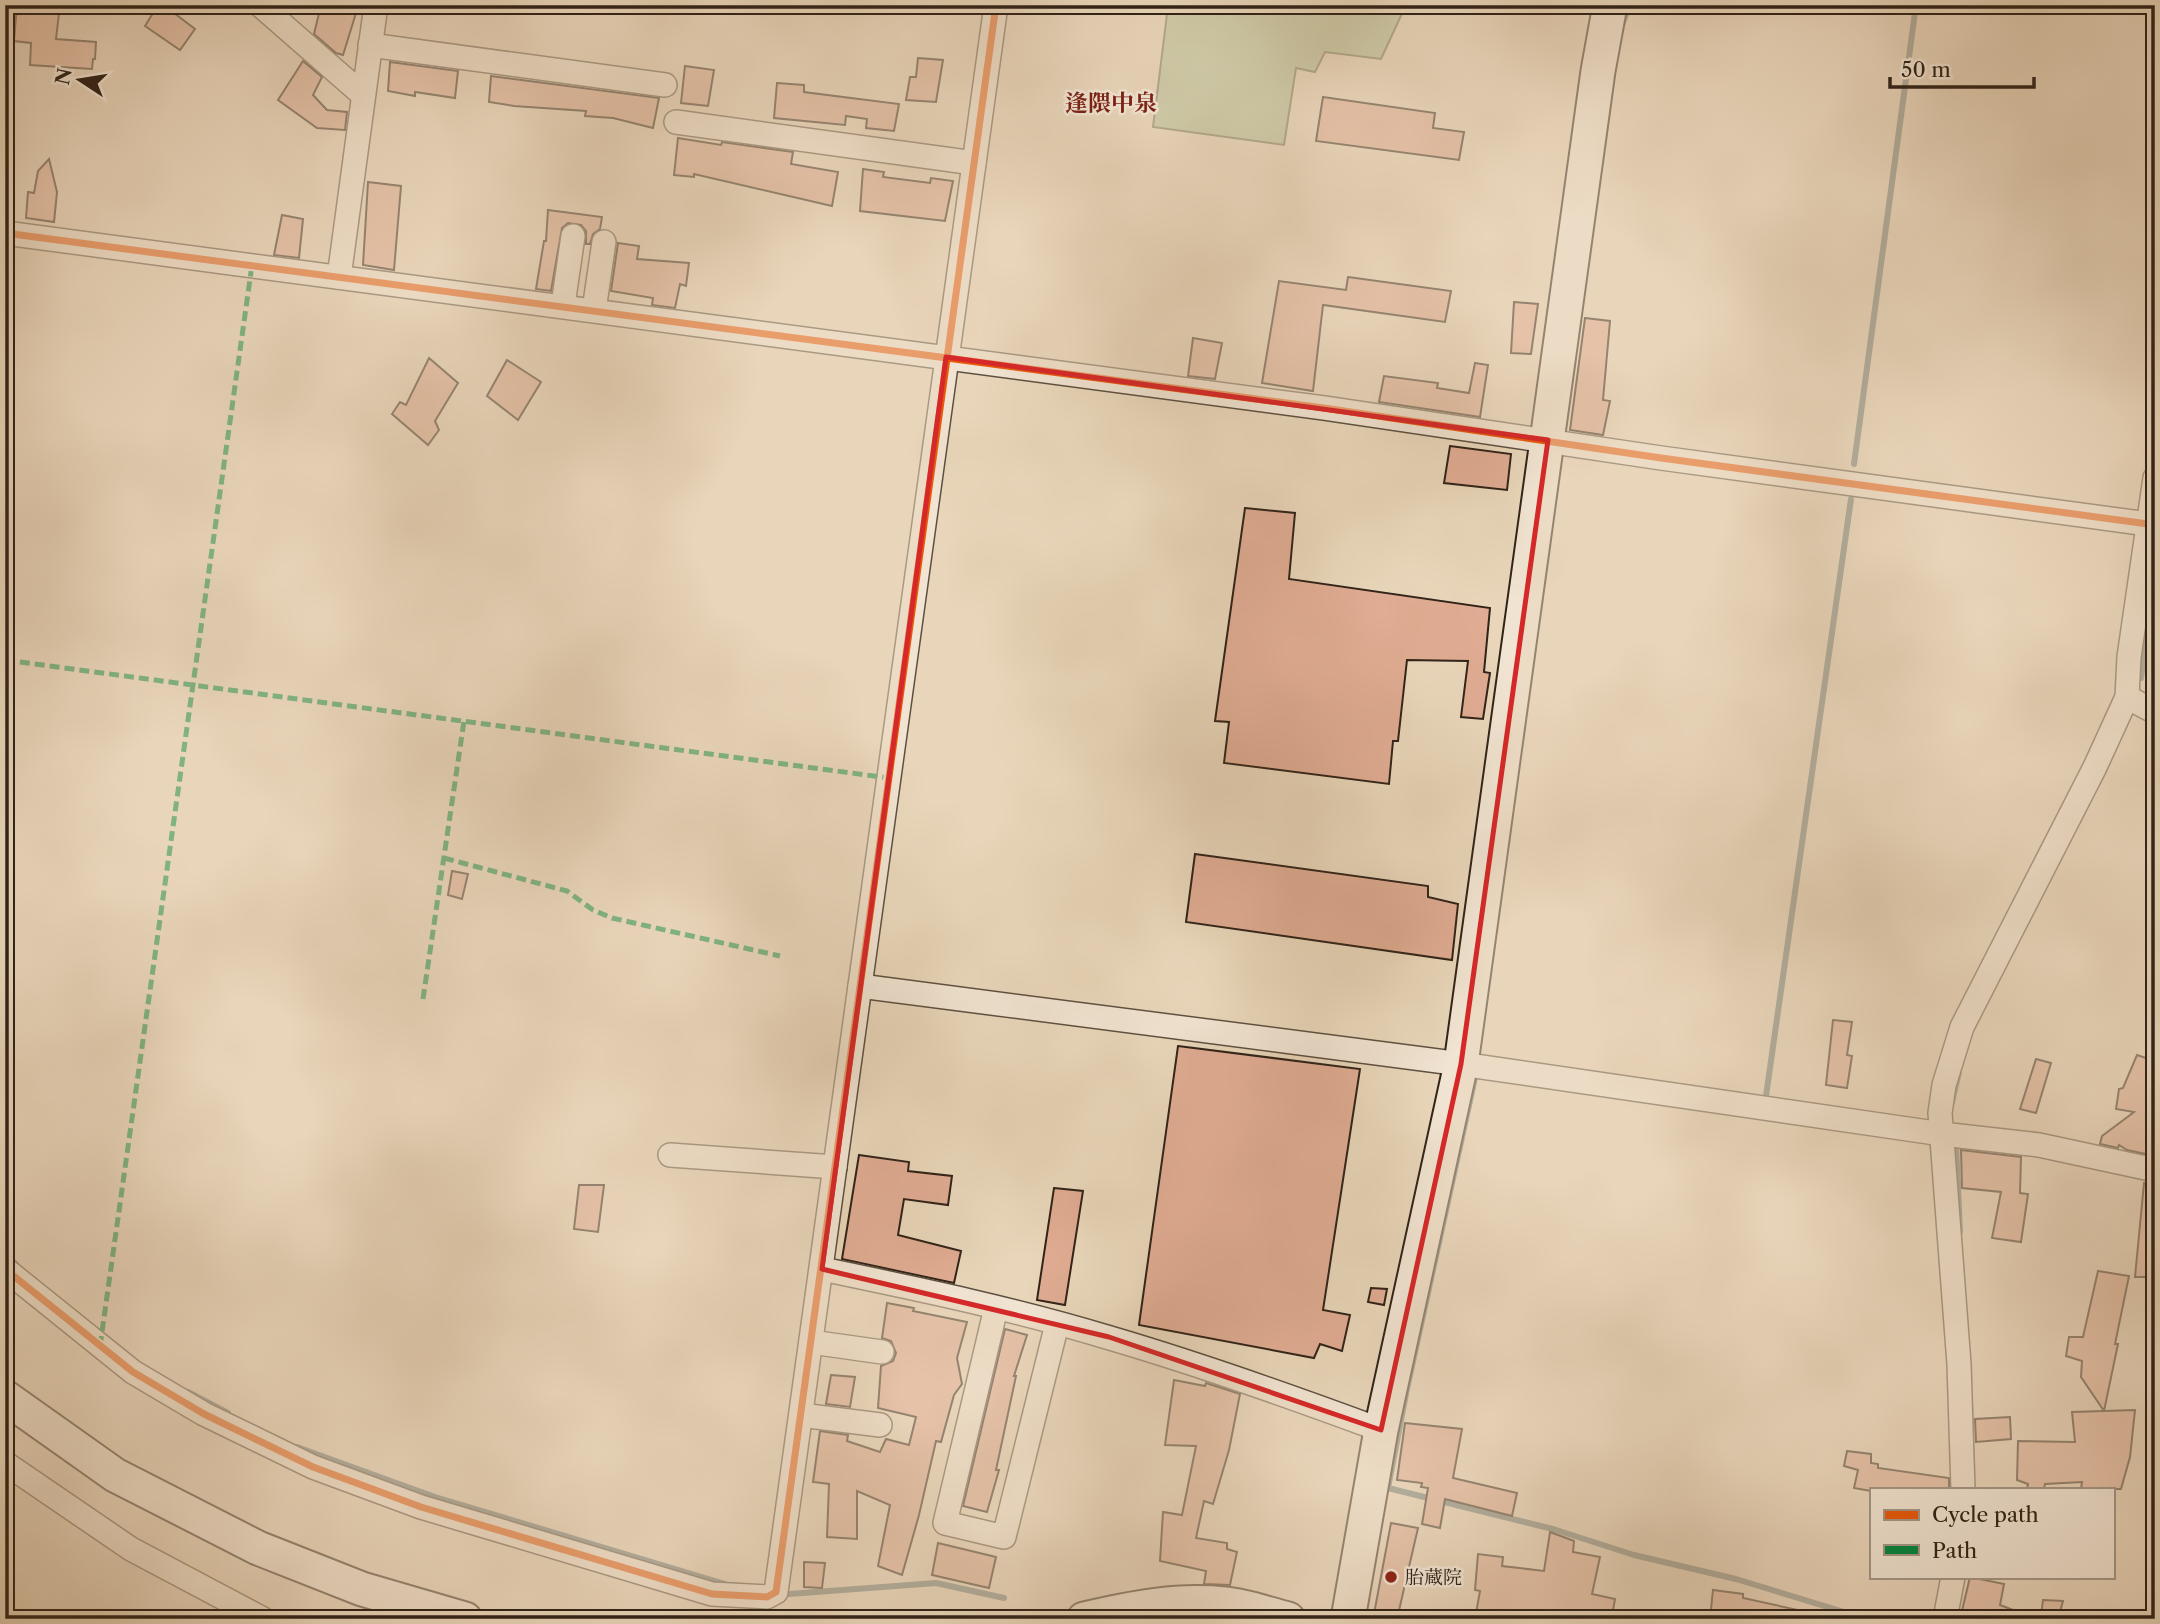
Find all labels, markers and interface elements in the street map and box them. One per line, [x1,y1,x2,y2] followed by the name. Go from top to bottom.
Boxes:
[46,46,116,116] north arrow
[1890,46,2034,90] scale bar
[1901,57,1951,82] text: 50 m
[51,66,77,87] text: N
[1065,89,1157,117] district label: 逢隈中泉
[1870,1488,2114,1578] legend
[1932,1502,2039,1527] text: Cycle path
[1932,1538,1977,1563] text: Path
[1405,1566,1462,1589] place label: 胎蔵院
[1383,1569,1399,1585] marker: 胎蔵院

